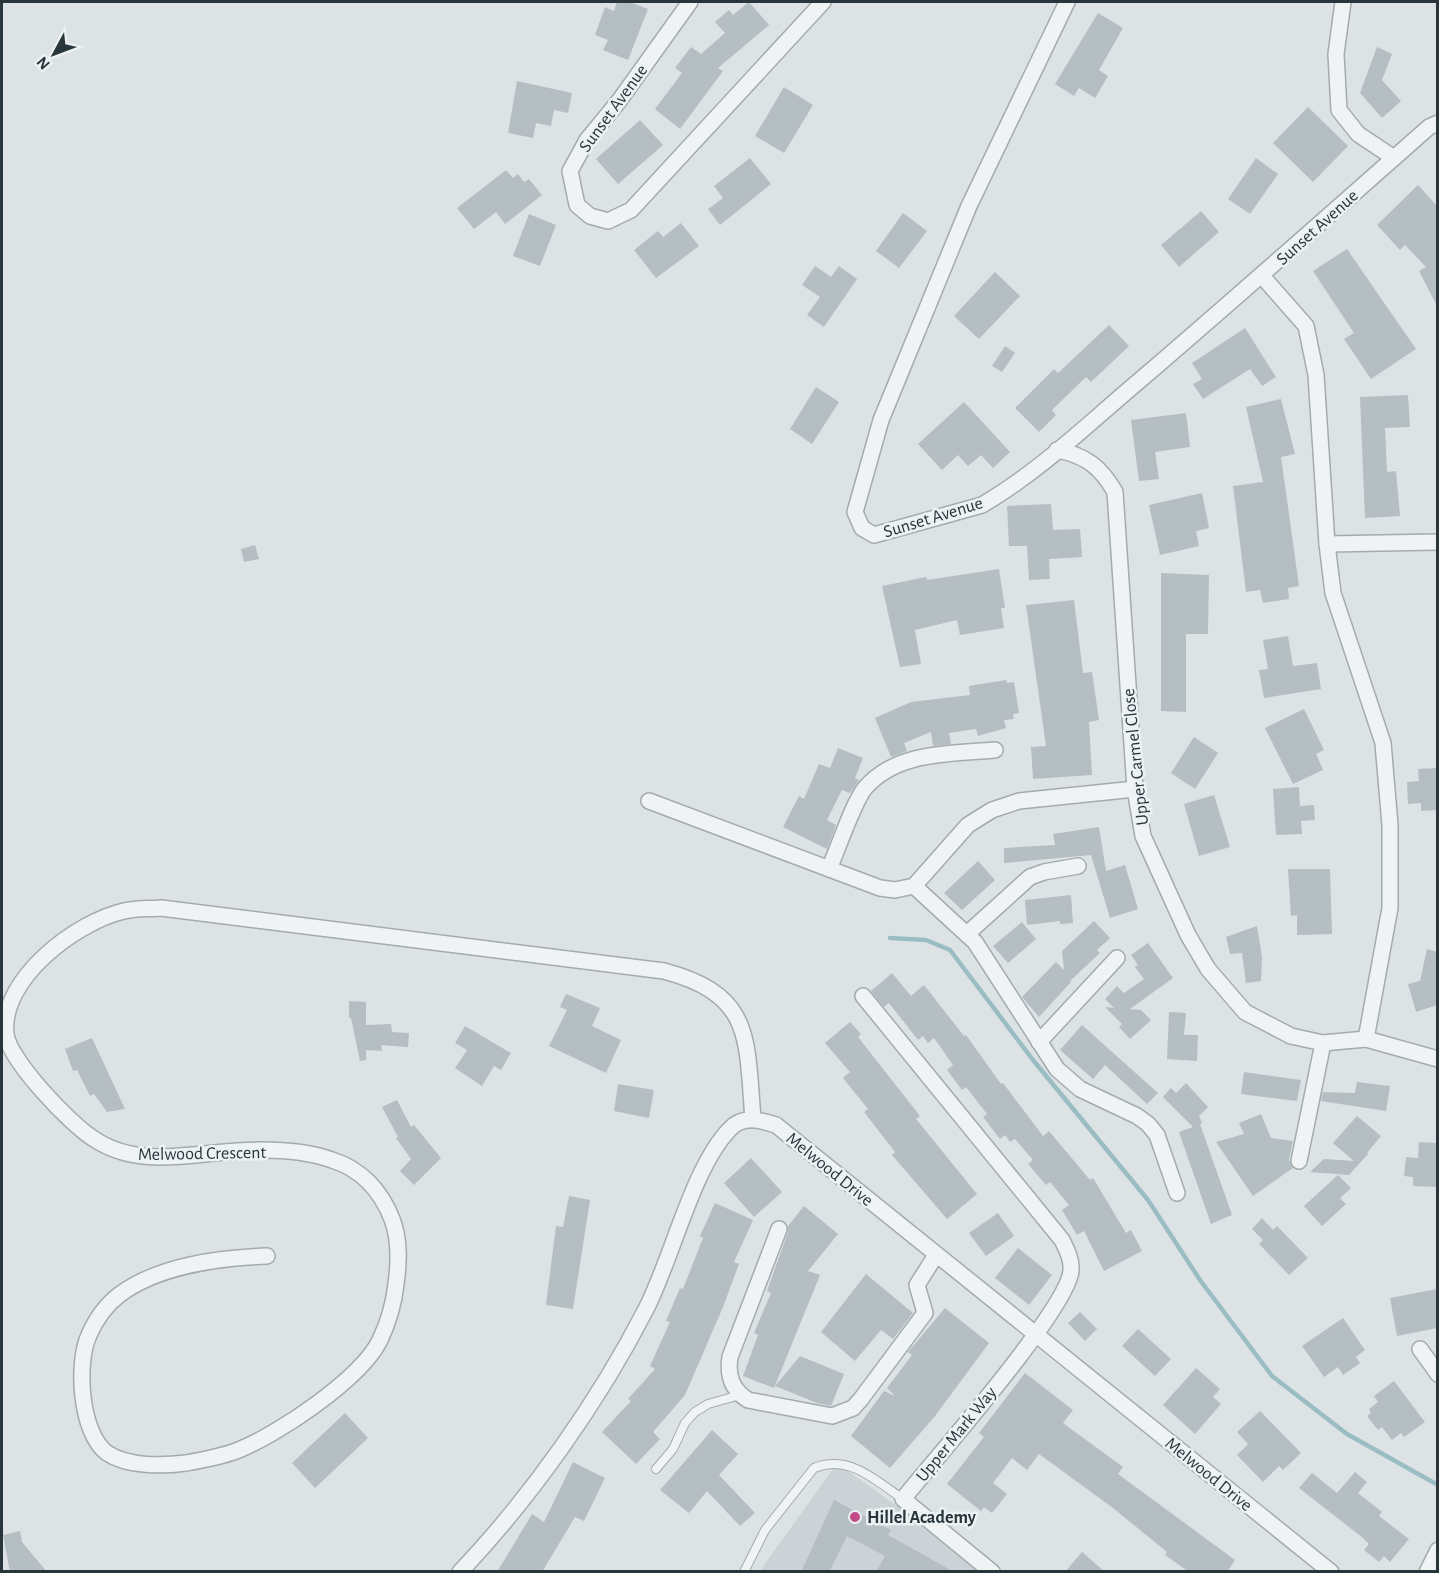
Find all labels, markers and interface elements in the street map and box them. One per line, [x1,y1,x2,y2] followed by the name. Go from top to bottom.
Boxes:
[24,24,84,84] north arrow
[34,54,53,73] text: N
[576,62,651,156] street label: Sunset Avenue
[1273,187,1362,269] street label: Sunset Avenue
[881,494,985,542] street label: Sunset Avenue
[1120,688,1152,826] street label: Upper Carmel Close
[783,1129,876,1210] street label: Melwood Drive
[138,1144,267,1164] street label: Melwood Crescent
[913,1384,1001,1486] street label: Upper Mark Way
[1162,1434,1255,1515] street label: Melwood Drive
[867,1509,977,1527] place label: Hillel Academy
[848,1510,862,1524] marker: Hillel Academy

